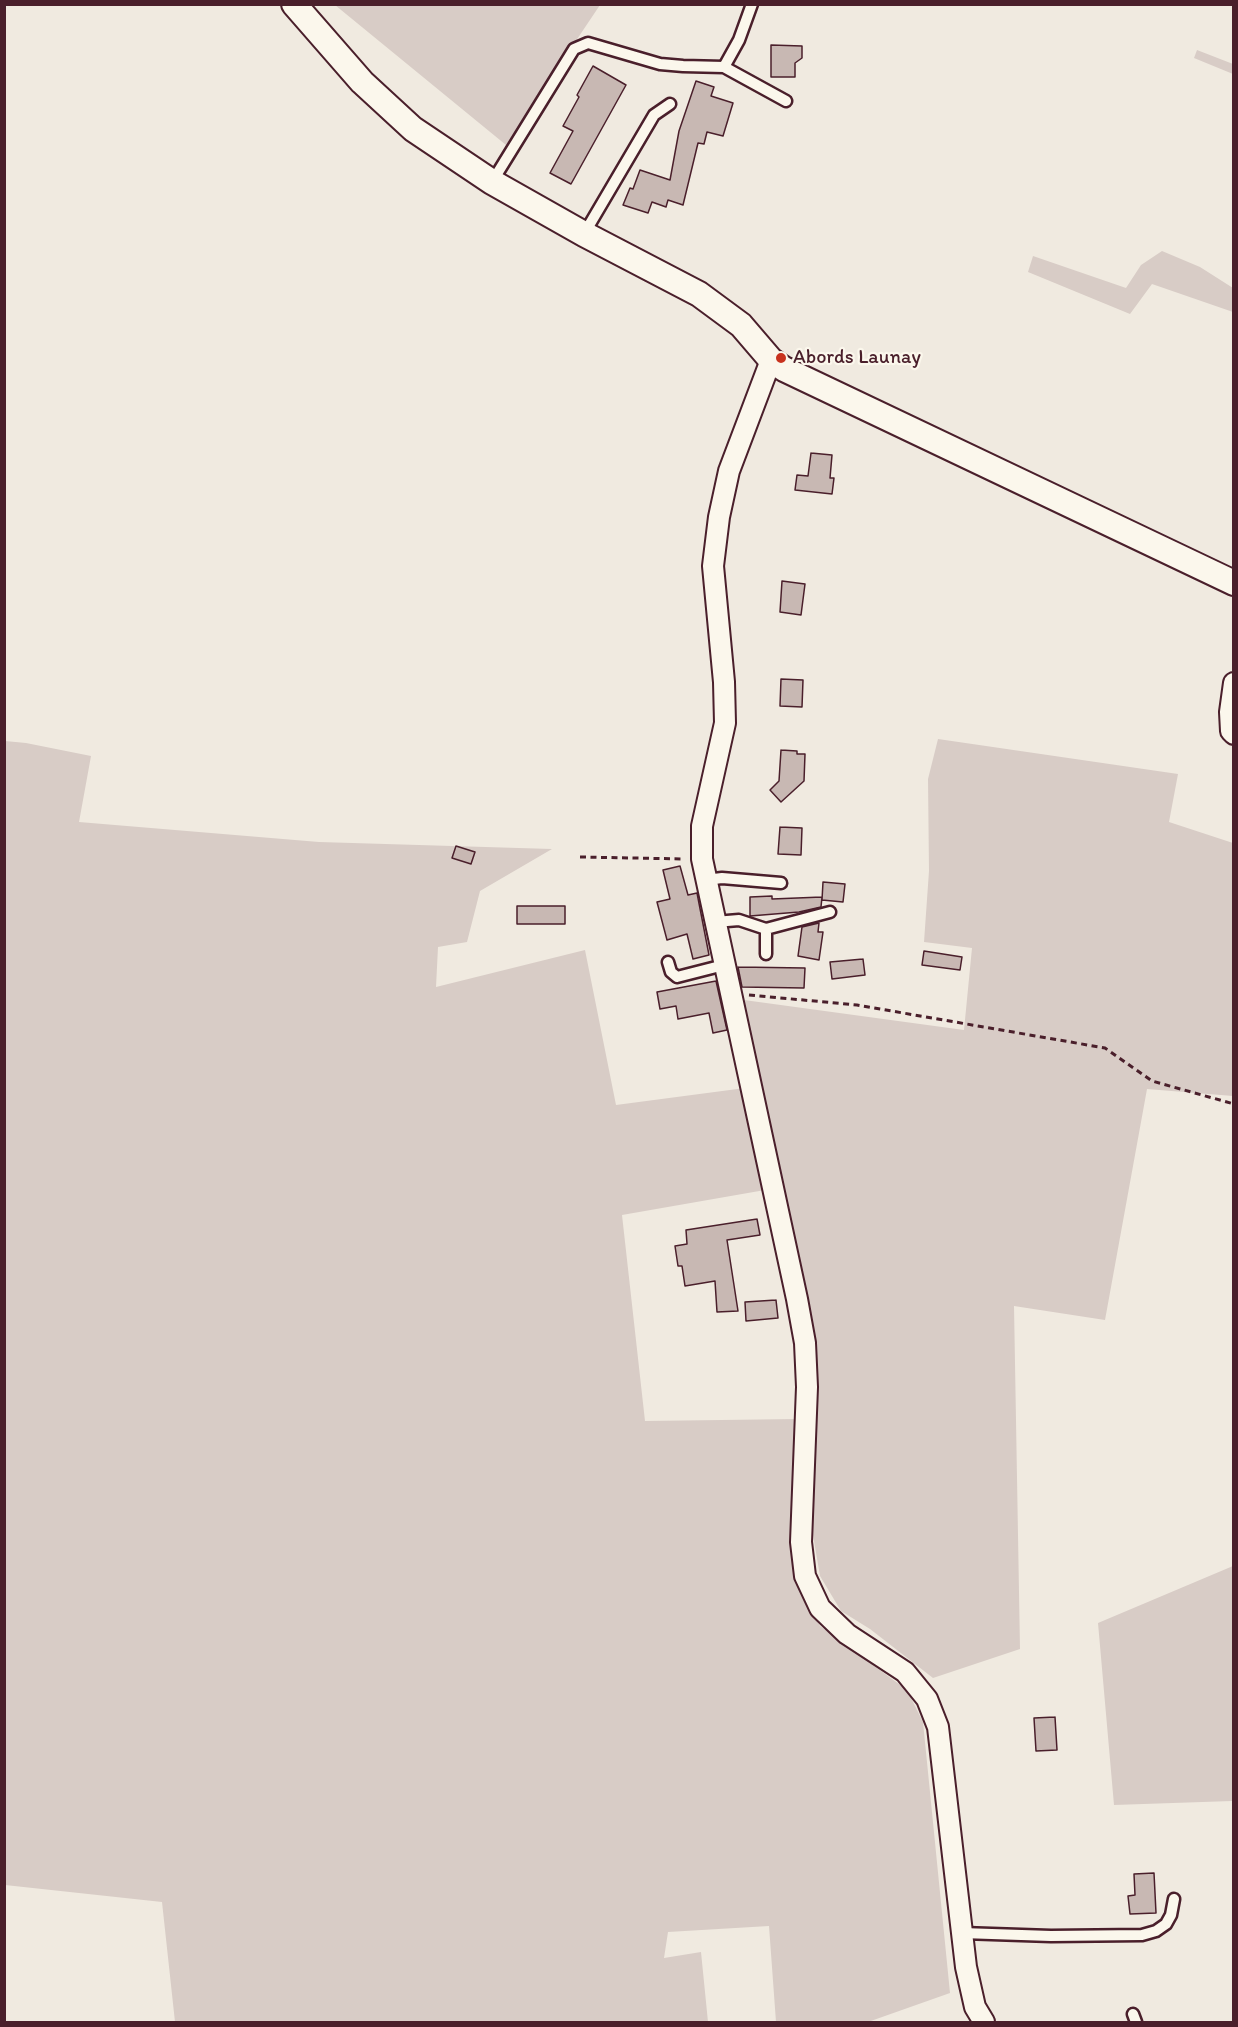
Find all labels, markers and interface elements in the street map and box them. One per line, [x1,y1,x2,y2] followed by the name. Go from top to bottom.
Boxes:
[793,346,921,370] place label: Abords Launay
[774,351,788,365] marker: Abords Launay

